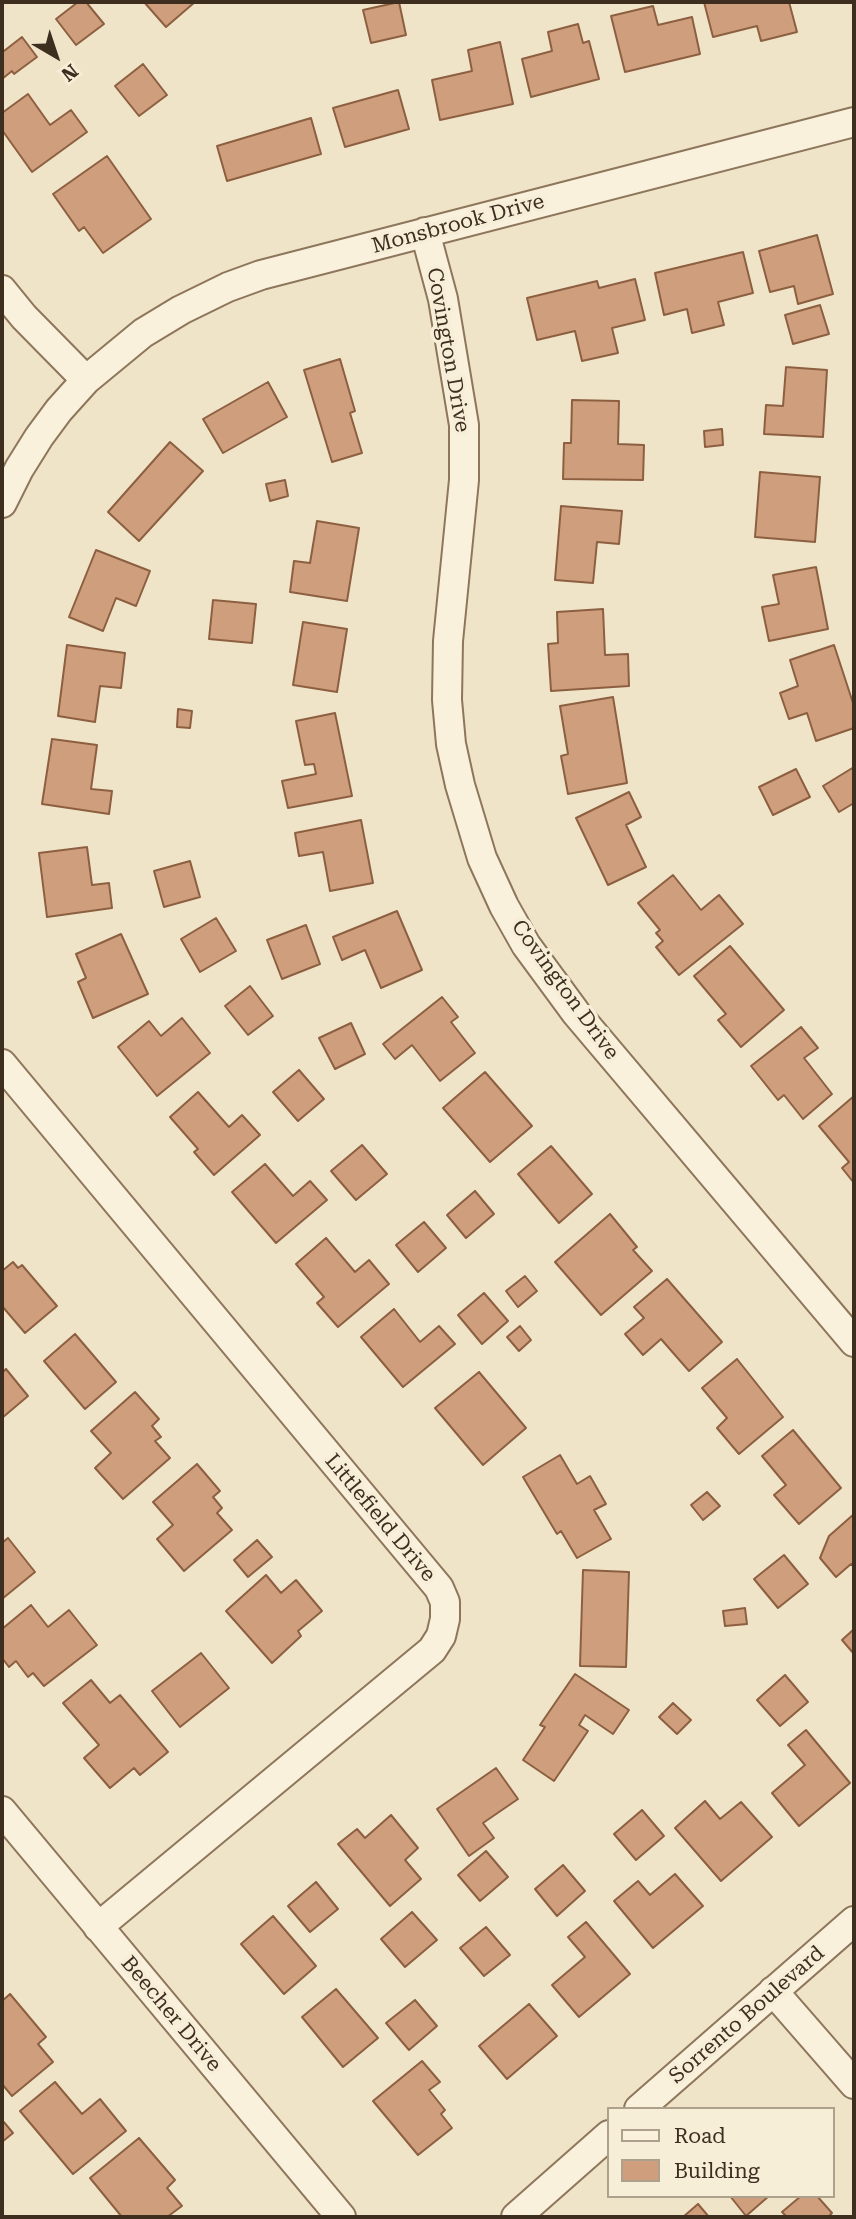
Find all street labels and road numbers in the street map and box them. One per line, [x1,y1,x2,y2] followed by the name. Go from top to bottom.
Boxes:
[369,189,547,259] street label: Monsbrook Drive
[421,266,475,434] street label: Covington Drive
[506,915,624,1065] street label: Covington Drive
[319,1449,441,1587] street label: Littlefield Drive
[664,1941,830,2089] street label: Sorrento Boulevard
[115,1951,227,2077] street label: Beecher Drive

